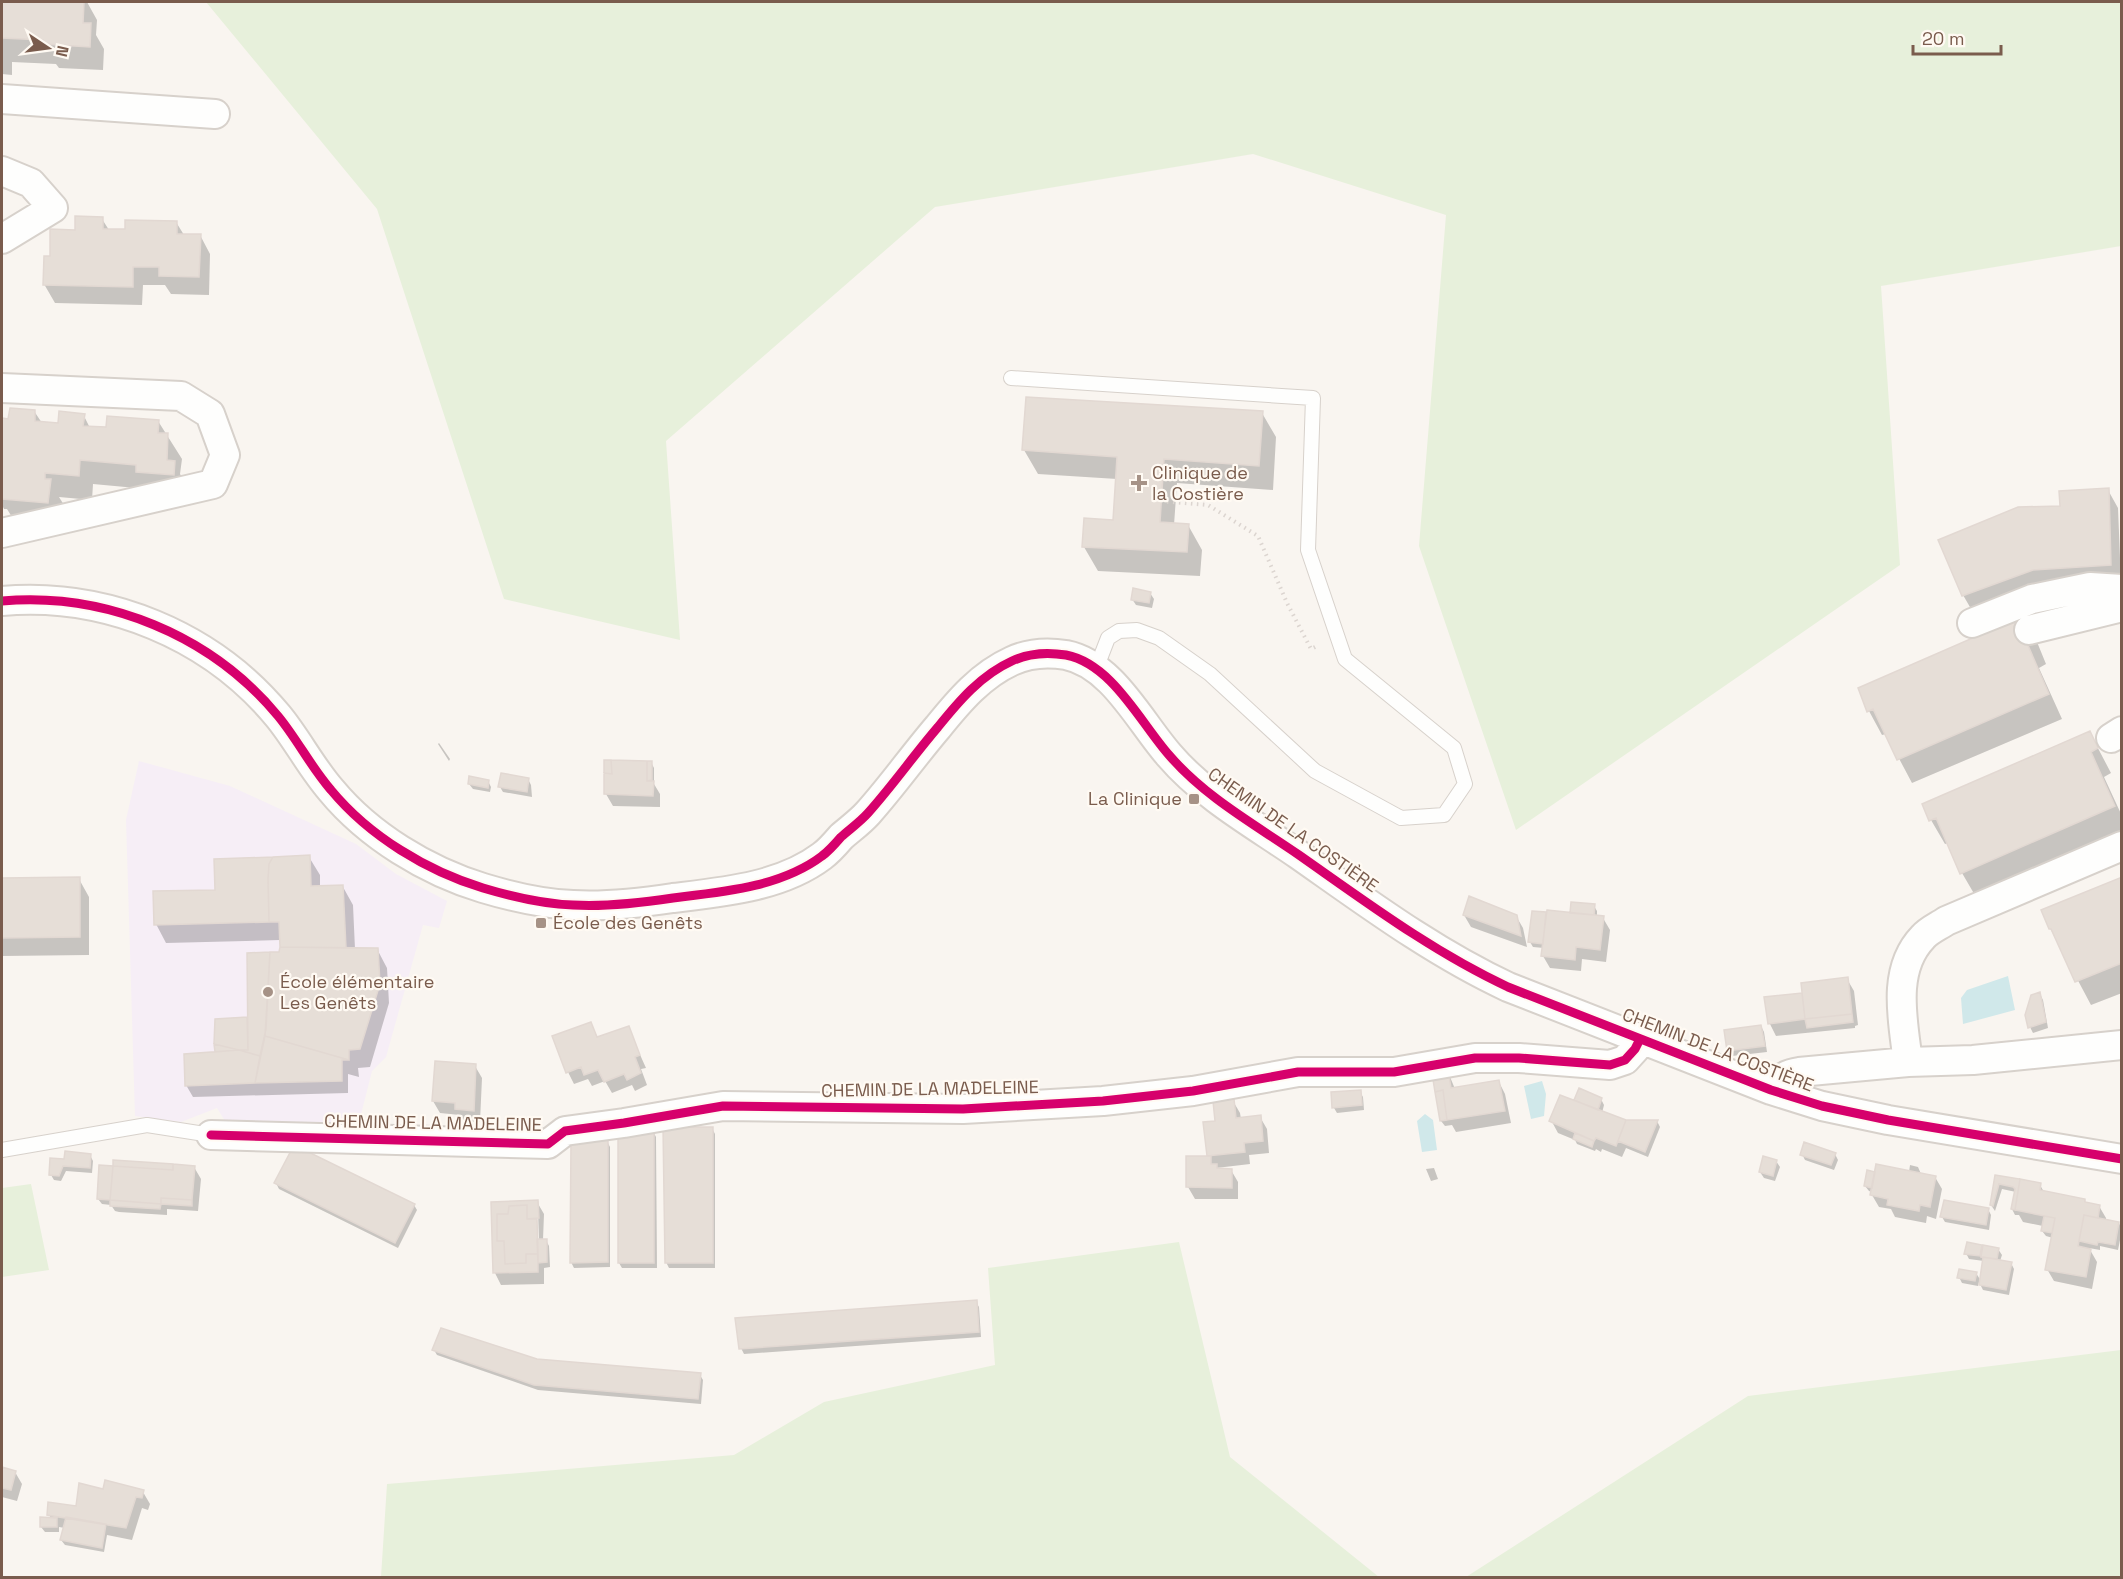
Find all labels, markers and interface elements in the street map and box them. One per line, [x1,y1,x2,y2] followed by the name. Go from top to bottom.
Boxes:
[18,18,78,78] north arrow
[1913,18,2002,56] scale bar
[1922,27,1965,50] text: 20 m
[51,44,74,59] text: N
[1152,461,1248,505] place label: Clinique de la Costière
[1130,474,1148,492] marker: Clinique de la Costière
[1204,762,1383,897] street label: CHEMIN DE LA COSTIÈRE
[1088,787,1182,810] place label: La Clinique
[1187,792,1201,806] marker: La Clinique
[553,911,703,934] place label: École des Genêts
[534,916,548,930] marker: École des Genêts
[280,970,434,1014] place label: École élémentaire Les Genêts
[261,985,275,999] marker: École élémentaire Les Genêts
[1619,1002,1817,1097] street label: CHEMIN DE LA COSTIÈRE
[821,1075,1039,1102] street label: CHEMIN DE LA MADELEINE
[324,1109,542,1136] street label: CHEMIN DE LA MADELEINE

